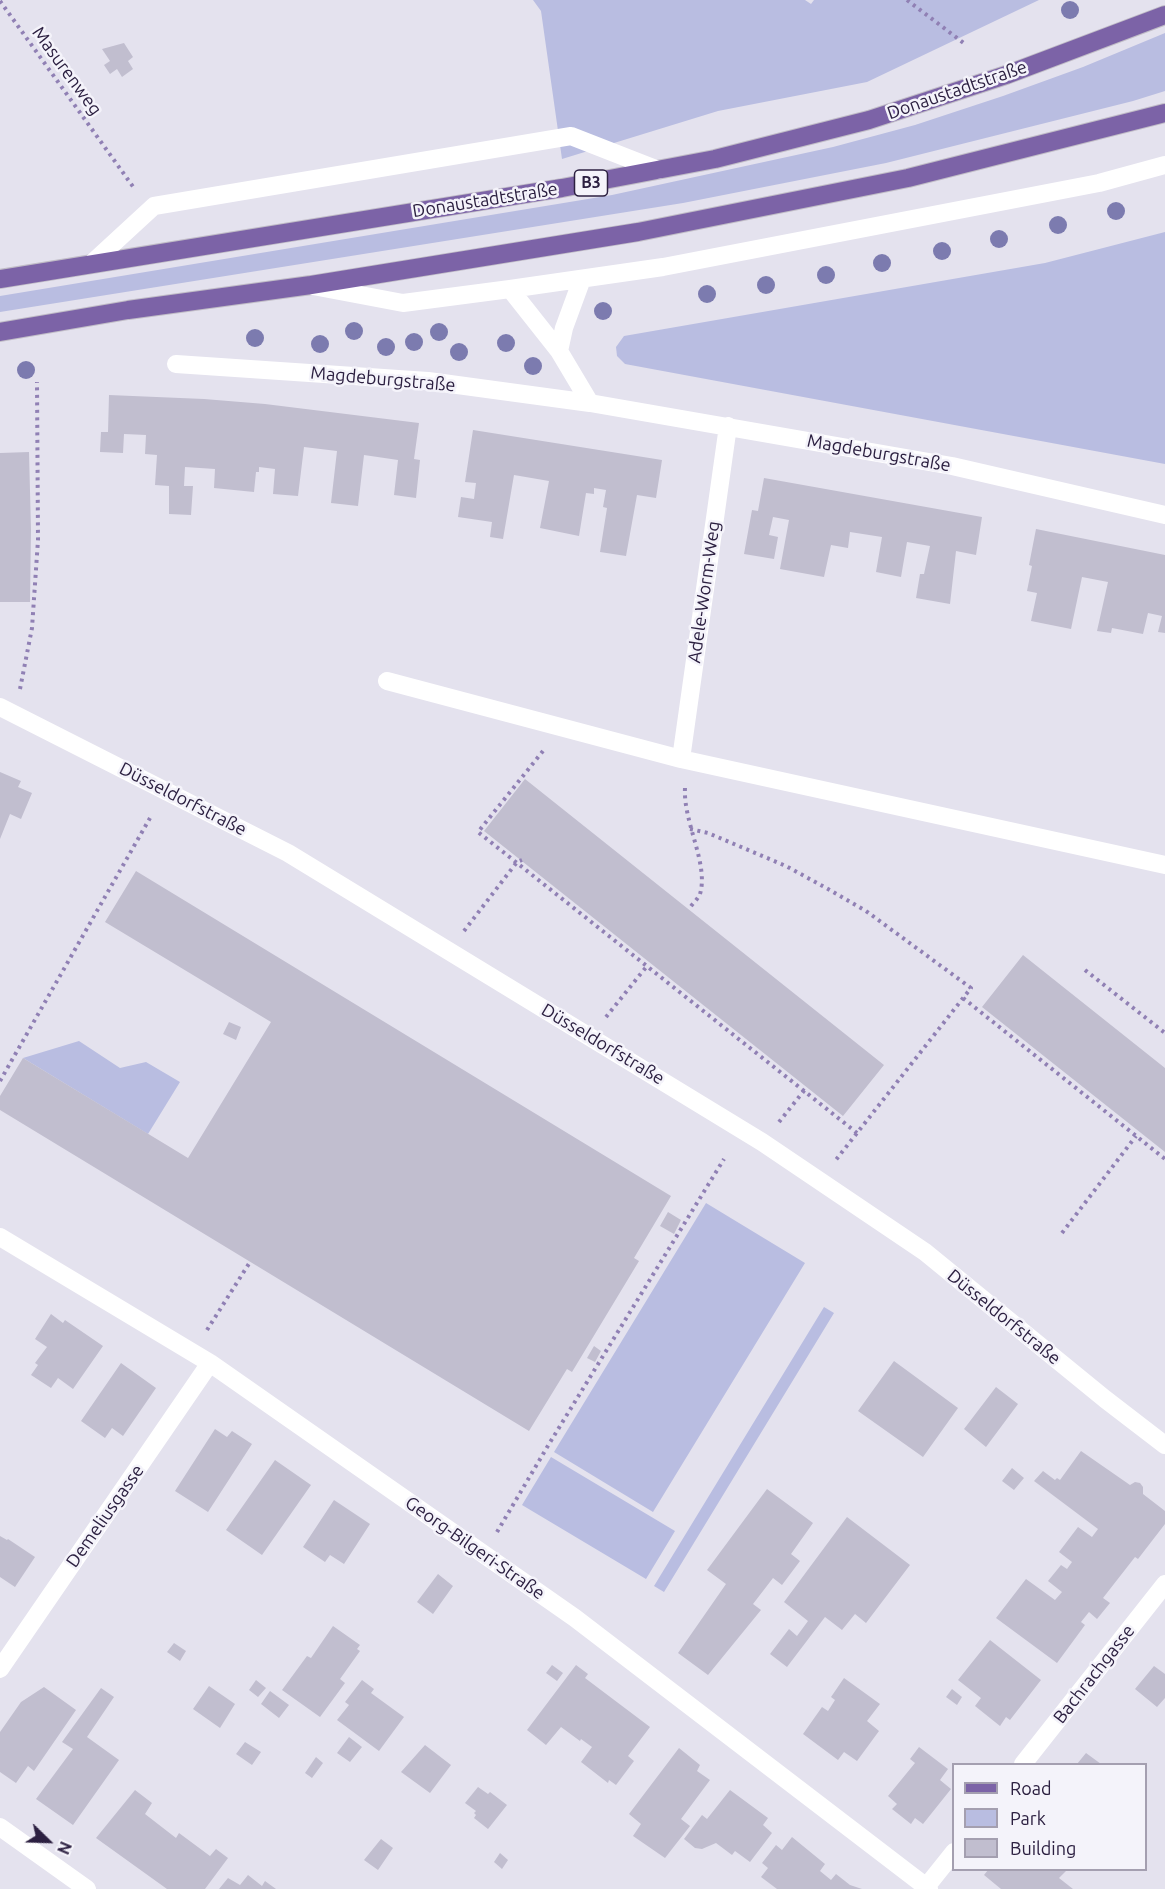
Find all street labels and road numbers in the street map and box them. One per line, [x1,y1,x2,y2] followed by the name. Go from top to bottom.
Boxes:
[28,22,106,120] street label: Masurenweg
[884,56,1030,124] street label: Donaustadtstraße
[574,170,608,196] road number: B3
[411,178,559,222] street label: Donaustadtstraße
[310,362,456,396] street label: Magdeburgstraße
[806,430,952,476] street label: Magdeburgstraße
[683,520,725,664] street label: Adele-Worm-Weg
[116,758,250,840] street label: Düsseldorfstraße
[538,999,668,1089] street label: Düsseldorfstraße
[943,1265,1065,1369] street label: Düsseldorfstraße
[62,1460,148,1572] street label: Demeliusgasse
[401,1492,549,1604] street label: Georg-Bilgeri-Straße
[1049,1620,1139,1728] street label: Bachrachgasse

